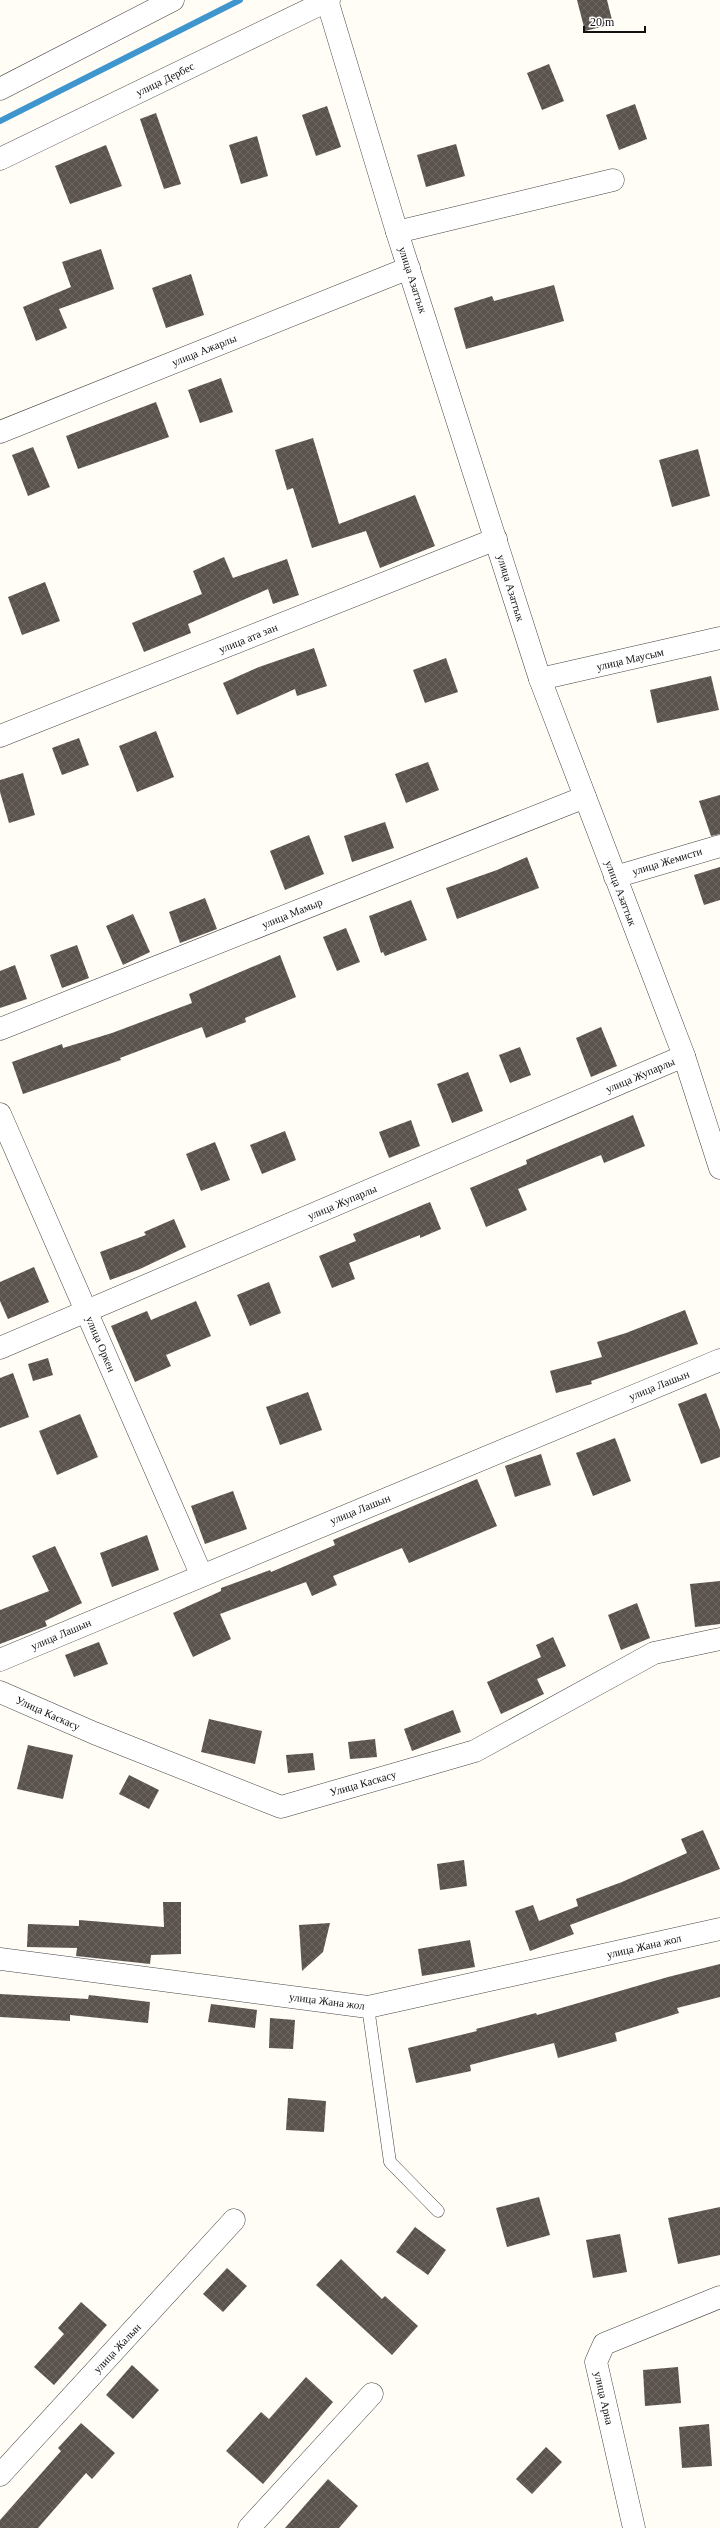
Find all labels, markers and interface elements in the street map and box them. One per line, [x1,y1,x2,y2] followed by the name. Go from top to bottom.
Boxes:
[584,8,645,34] scale bar
[590,15,615,29] text: 20 m
[134,60,196,98] street label: улица Дербес
[397,245,430,315] street label: улица Азаттык
[170,331,239,368] street label: улица Ажарлы
[495,553,527,623] street label: улица Азаттык
[217,621,279,655] street label: улица ата зан
[595,645,665,673] street label: улица Маусым
[631,845,704,877] street label: улица Жемисти
[603,859,639,928] street label: улица Азаттык
[260,895,325,931] street label: улица Мамыр
[604,1055,677,1095] street label: улица Жупарлы
[306,1182,379,1222] street label: улица Жупарлы
[84,1314,118,1374] street label: улица Оркен
[627,1367,691,1403] street label: улица Лашын
[328,1491,392,1527] street label: улица Лашын
[29,1616,93,1652] street label: улица Лашын
[14,1694,82,1733] street label: Улица Каскасу
[328,1768,398,1798] street label: Улица Каскасу
[606,1931,683,1960] street label: улица Жана жол
[289,1990,366,2012] street label: улица Жана жол
[91,2321,143,2375] street label: улица Жалын
[592,2370,616,2426] street label: улица Арна

